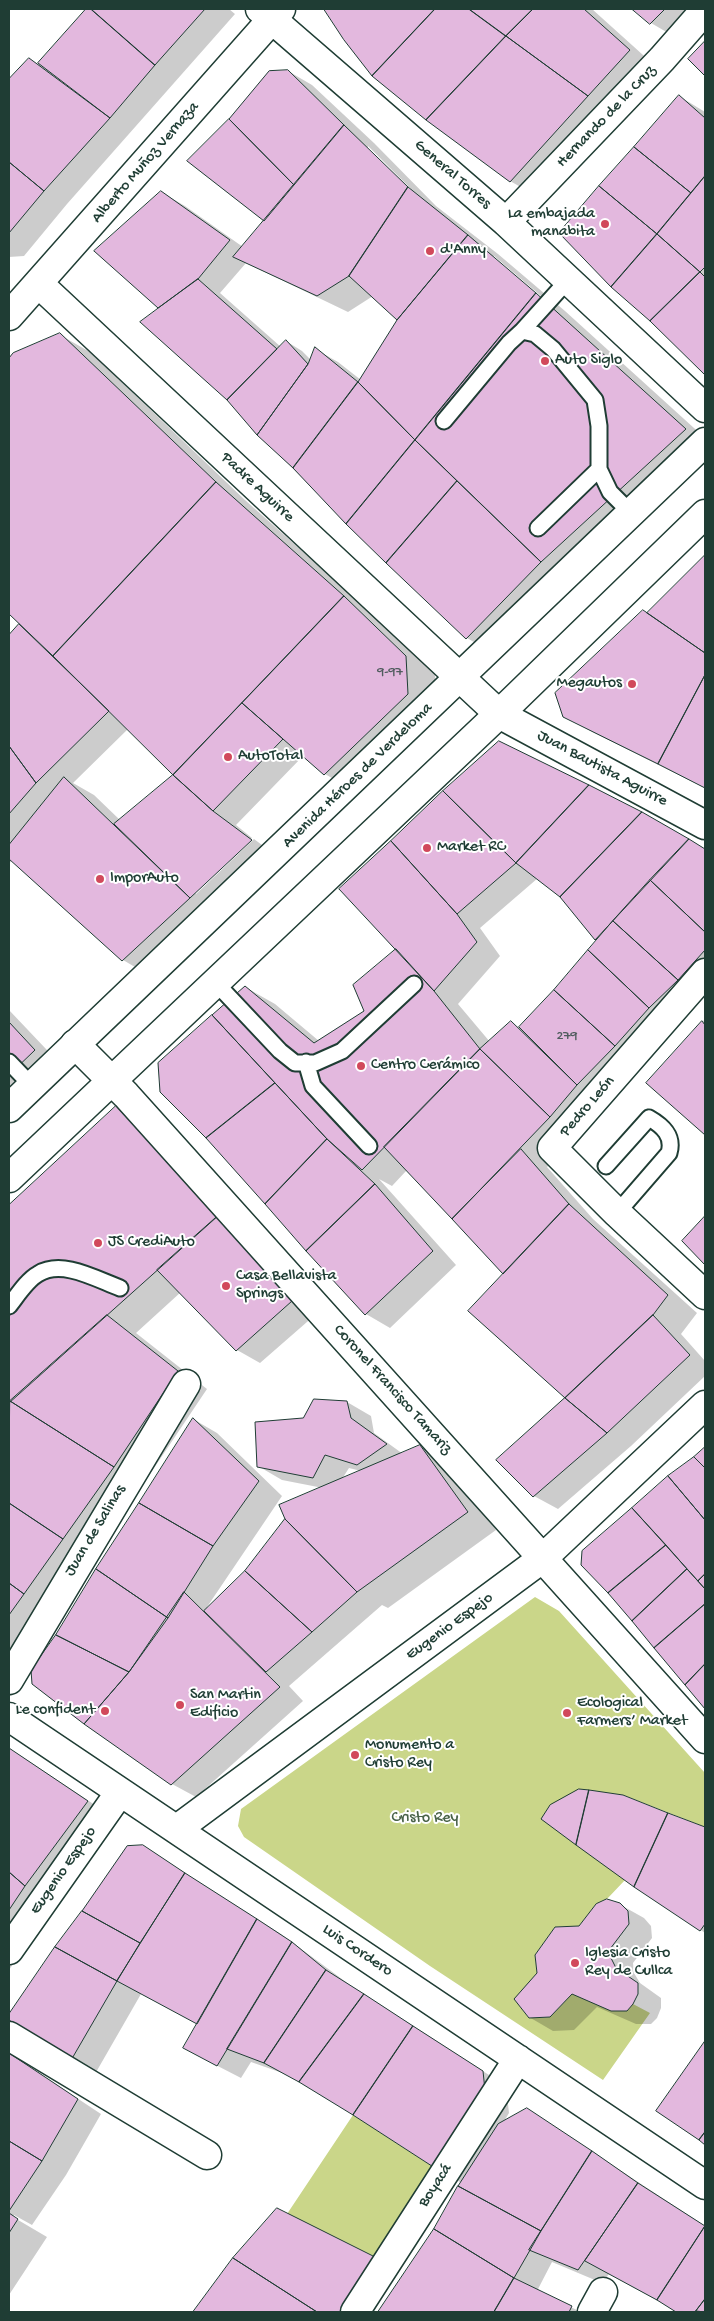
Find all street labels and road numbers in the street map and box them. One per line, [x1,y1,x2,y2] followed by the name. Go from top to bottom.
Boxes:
[553,62,661,172] street label: Hernando de la Cruz
[88,98,204,228] street label: Alberto Muñoz Vernaza
[409,136,495,214] street label: General Torres
[216,449,298,527] street label: Padre Aguirre
[279,699,437,853] street label: Avenida Héroes de Verdeloma
[533,726,671,812] street label: Juan Bautista Aguirre
[556,1073,620,1141] street label: Pedro León
[329,1321,455,1459] street label: Coronel Francisco Tamariz
[61,1482,131,1580] street label: Juan de Salinas
[403,1589,497,1665] street label: Eugenio Espejo
[27,1823,101,1919] street label: Eugenio Espejo
[318,1920,396,1982] street label: Luis Cordero
[415,2161,457,2211] street label: Boyacá

